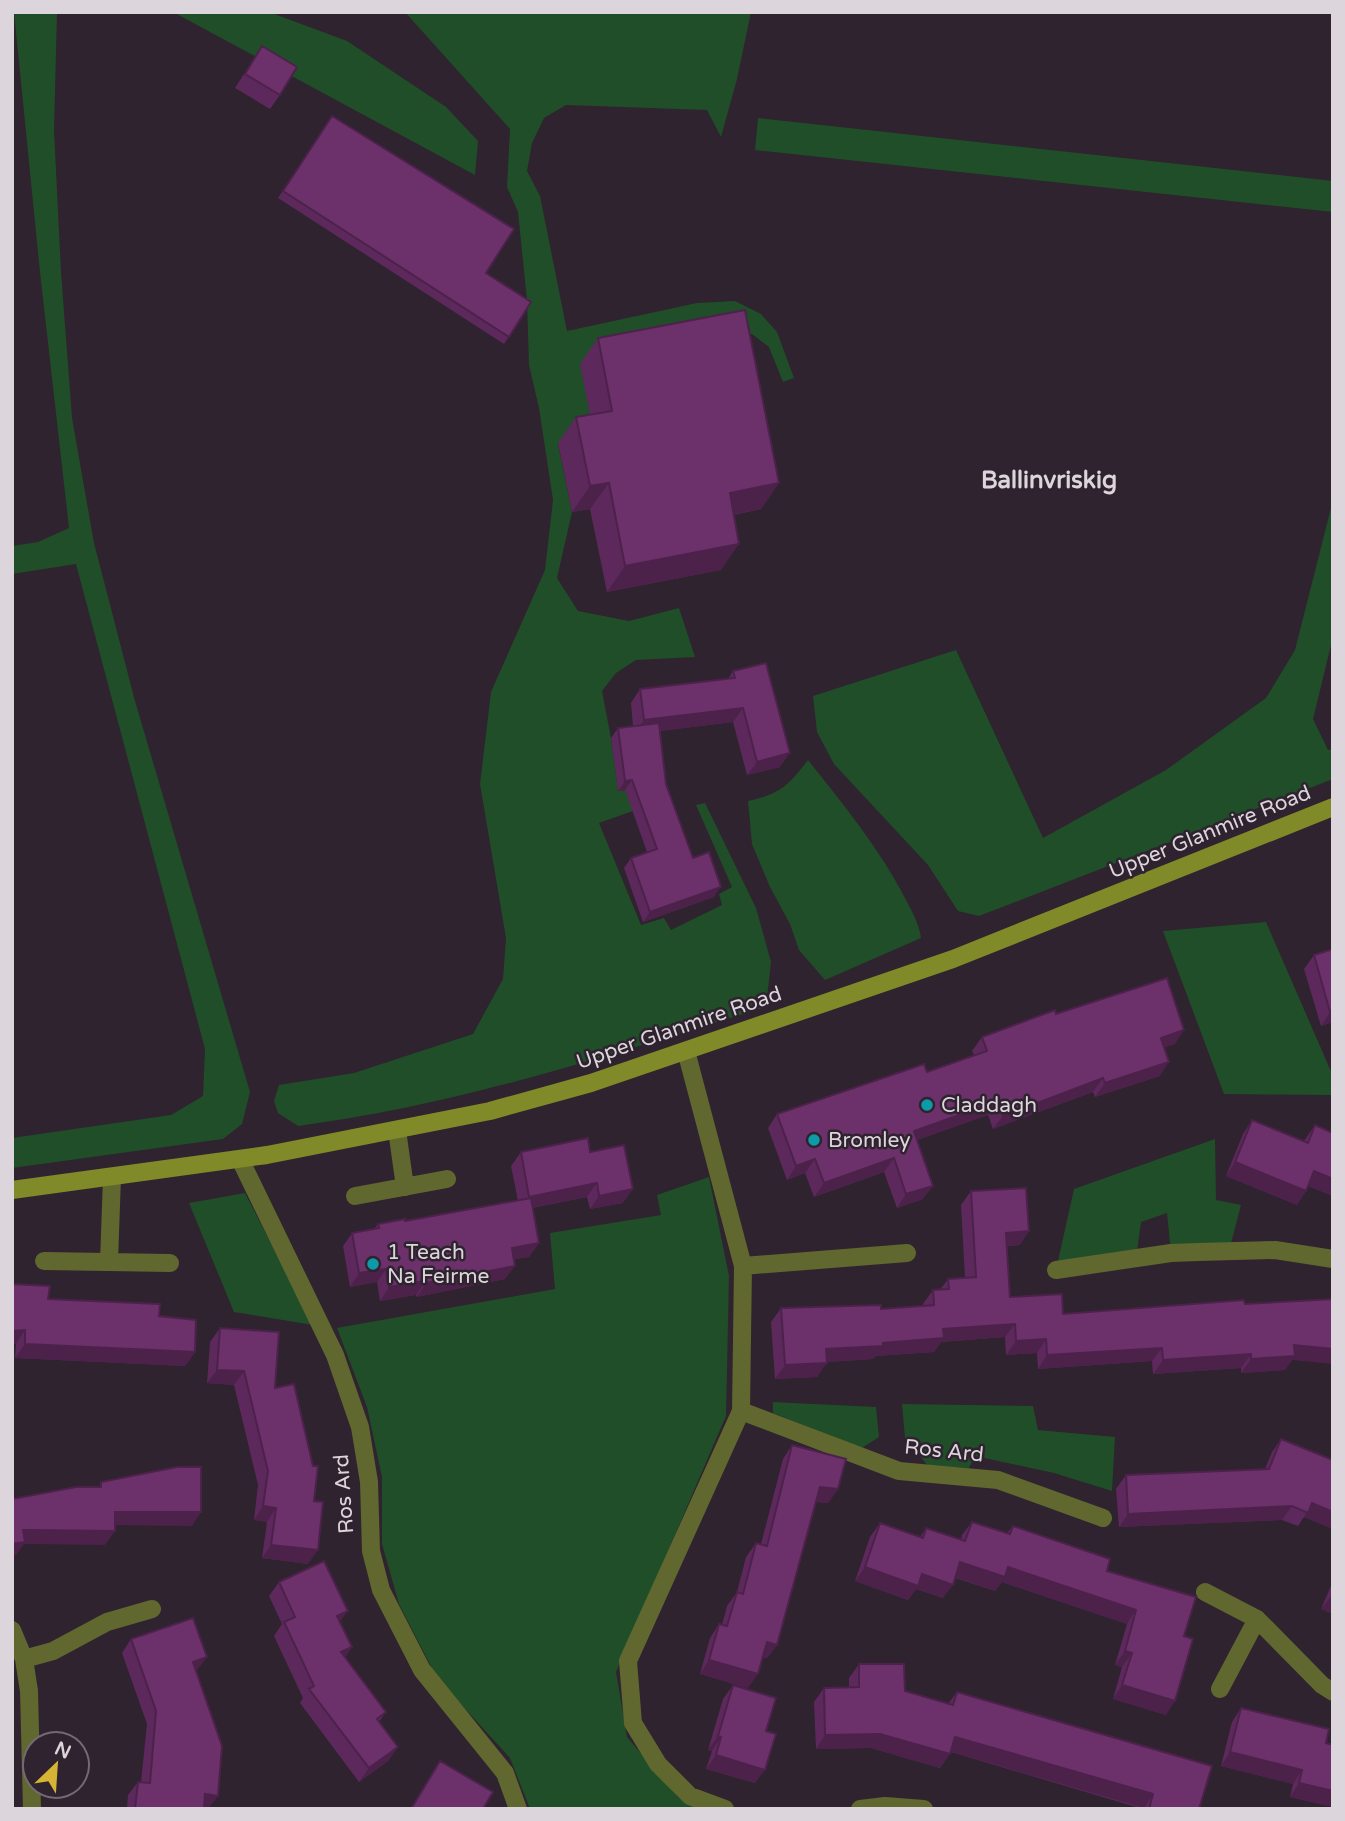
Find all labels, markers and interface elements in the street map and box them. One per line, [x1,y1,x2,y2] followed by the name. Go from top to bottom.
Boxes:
[981,466,1117,495] district label: Ballinvriskig
[1105,780,1315,884] street label: Upper Glanmire Road
[573,981,785,1075] street label: Upper Glanmire Road
[941,1093,1037,1118] place label: Claddagh
[919,1097,935,1113] marker: Claddagh
[828,1128,910,1153] place label: Bromley
[806,1132,822,1148] marker: Bromley
[387,1240,489,1289] place label: 1 Teach Na Feirme
[365,1256,381,1272] marker: 1 Teach Na Feirme
[903,1434,985,1468] street label: Ros Ard
[329,1453,359,1535] street label: Ros Ard
[21,1730,91,1800] north arrow
[51,1737,74,1764] text: N

